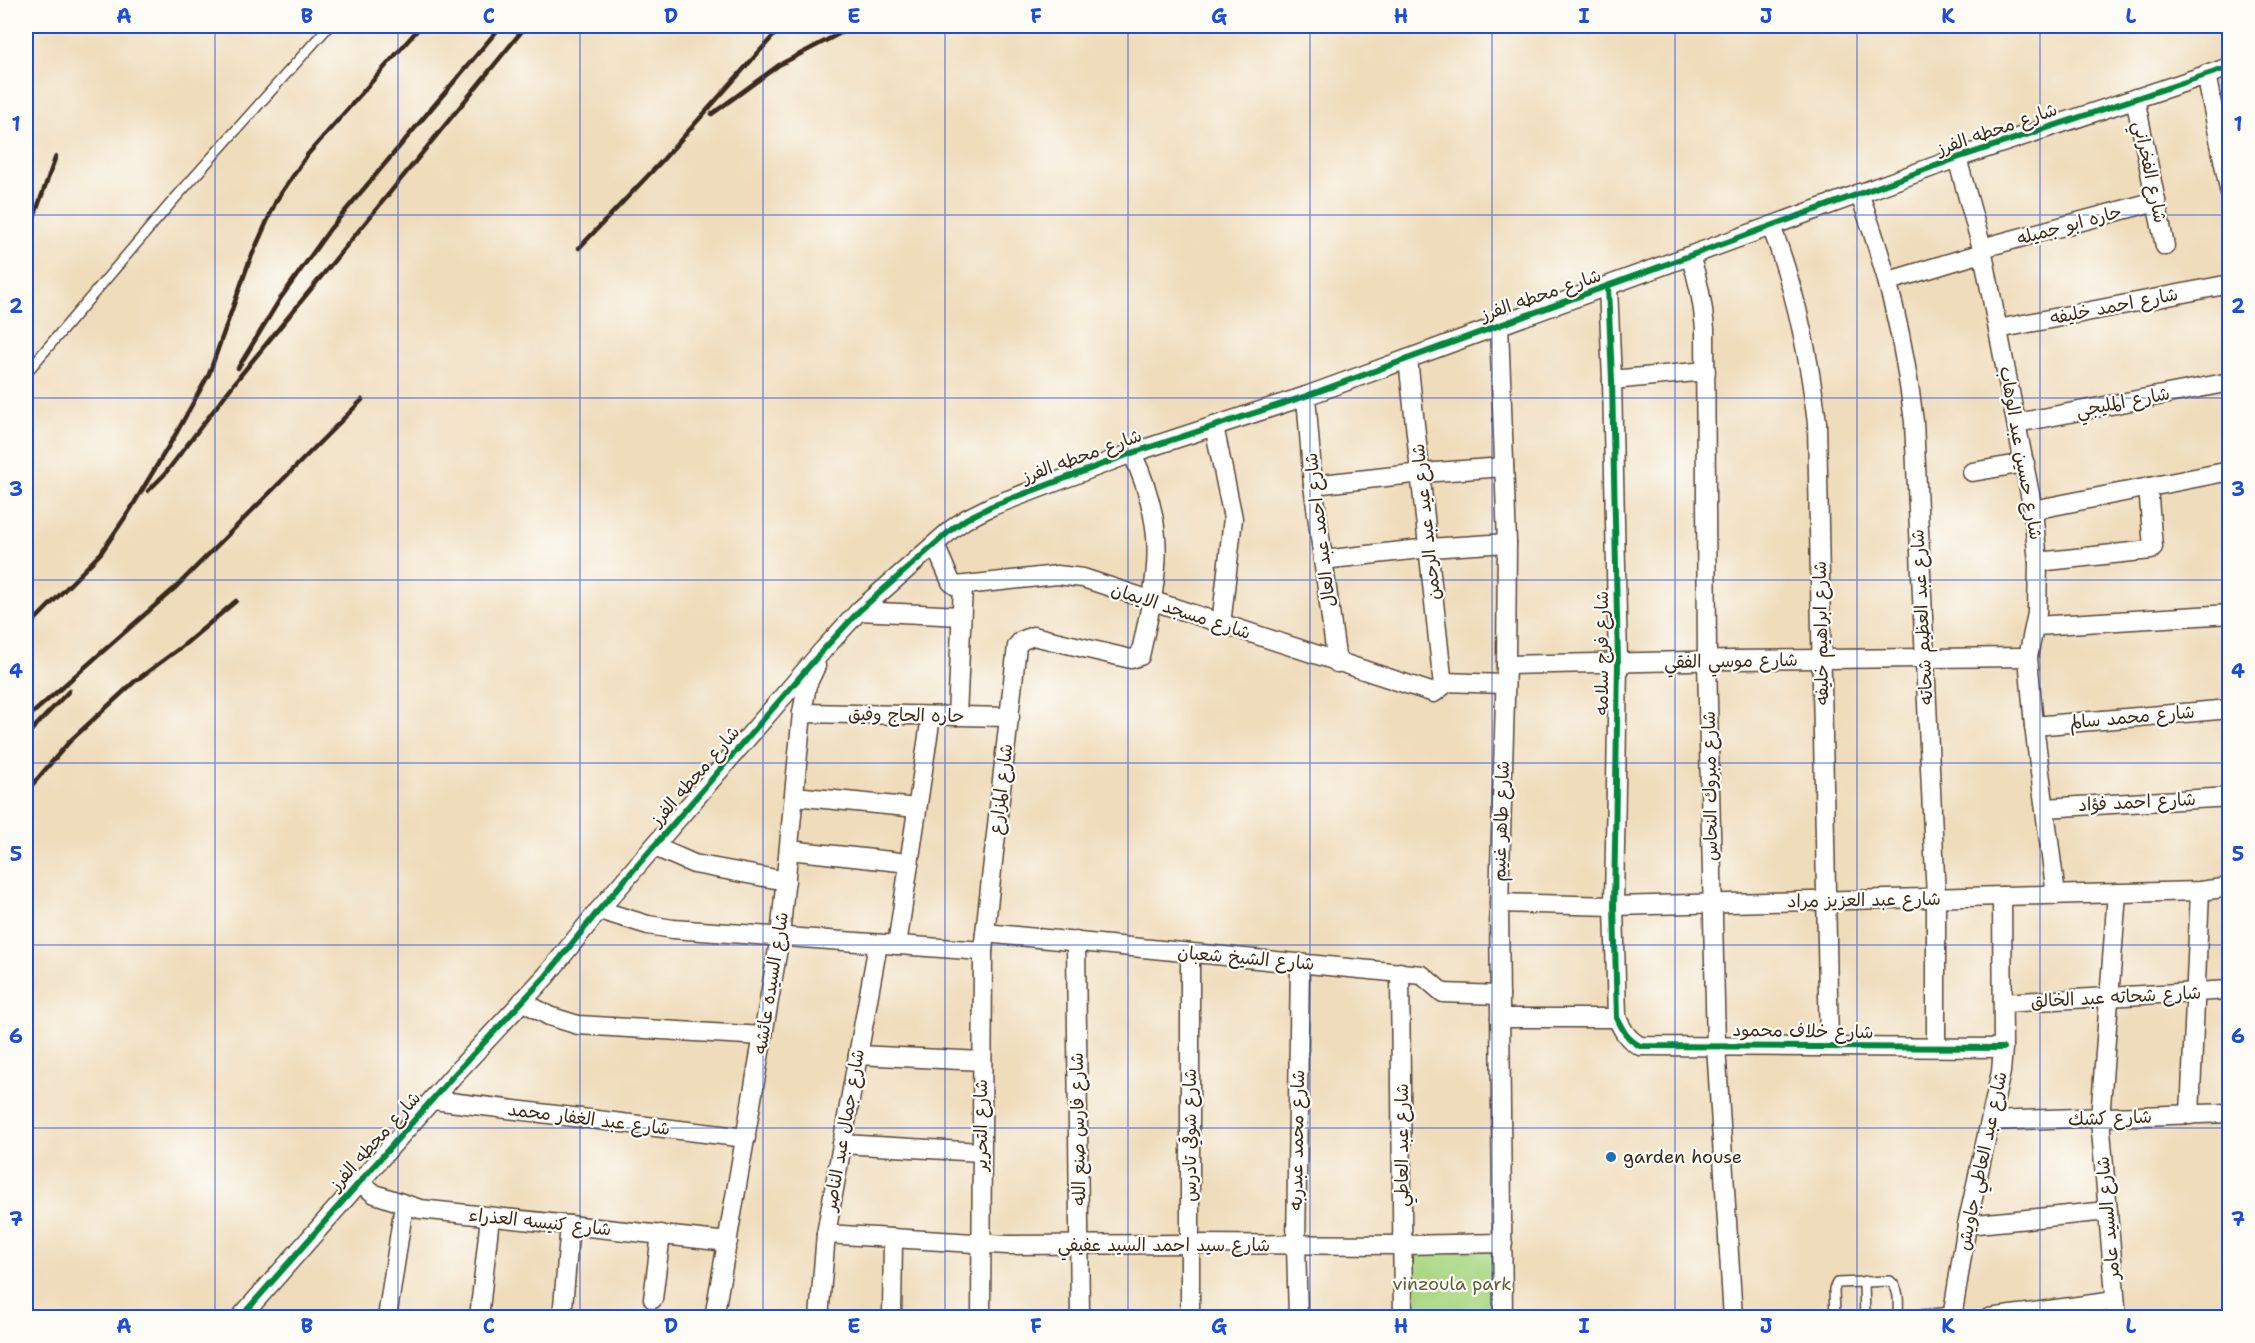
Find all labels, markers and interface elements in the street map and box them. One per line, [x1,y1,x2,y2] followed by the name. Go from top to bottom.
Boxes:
[116,3,132,29] text: A
[301,3,313,29] text: B
[483,3,495,29] text: C
[664,3,678,29] text: D
[847,3,861,29] text: E
[1030,3,1042,29] text: F
[1211,3,1227,29] text: G
[1394,3,1408,29] text: H
[1578,3,1590,29] text: I
[1760,3,1773,29] text: J
[1941,3,1955,29] text: K
[2126,3,2137,29] text: L
[1932,97,2060,161] street label: شارع محطه الفرز
[11,111,21,137] text: 1
[2233,111,2243,137] text: 1
[2124,119,2172,226] street label: شارع الفخراني
[2014,200,2124,250] street label: حاره ابو جميله
[1476,263,1604,327] street label: شارع محطه الفرز
[2048,282,2180,330] street label: شارع احمد خليفه
[9,293,23,319] text: 2
[2231,293,2245,319] text: 2
[1994,364,2048,542] street label: شارع حسين عبد الوهاب
[2074,381,2173,427] street label: شارع المليجي
[1017,423,1145,489] street label: شارع محطه الفرز
[1406,443,1446,601] street label: شارع عيد عبد الرحمن
[1299,451,1341,609] street label: شارع احمد عبد العال
[9,476,23,502] text: 3
[2231,476,2245,502] text: 3
[1905,529,1941,705] street label: شارع عبد العظيم شحاته
[1808,561,1836,705] street label: شارع ابراهيم خليفه
[1108,577,1254,645] street label: شارع مسجد الايمان
[1590,591,1614,715] street label: شارع فرج سلامه
[1664,648,1798,678] street label: شارع موسي الفقي
[9,658,23,684] text: 4
[2231,658,2245,684] text: 4
[2068,700,2196,736] street label: شارع محمد سالم
[848,702,964,728] street label: حاره الحاج وفيق
[1697,711,1723,861] street label: شارع مبروك النحاس
[643,721,745,833] street label: شارع محطه الفرز
[984,742,1018,836] street label: شارع المزارع
[1487,760,1517,882] street label: شارع طاهر غنيم
[2078,787,2196,817] street label: شارع احمد فؤاد
[10,841,22,867] text: 5
[2232,841,2244,867] text: 5
[1787,887,1941,913] street label: شارع عبد العزيز مراد
[748,910,794,1056] street label: شارع السيده عائشه
[1177,940,1315,976] street label: شارع الشيخ شعبان
[2030,981,2202,1013] street label: شارع شحاته عبد الخالق
[1732,1018,1874,1044] street label: شارع خلاف محمود
[9,1023,23,1049] text: 6
[2231,1023,2245,1049] text: 6
[818,1047,870,1215] street label: شارع جمال عبد الناصر
[1065,1052,1092,1206] street label: شارع فارس صنع الله
[1178,1068,1203,1202] street label: شارع شوقي تادرس
[1284,1069,1310,1211] street label: شارع محمد عبدربه
[1951,1069,2017,1253] street label: شارع عبد العاطي جاويش
[969,1079,993,1173] street label: شارع التحرير
[1390,1083,1418,1207] street label: شارع عبد العاطي
[323,1086,426,1197] street label: شارع محطه الفرز
[506,1097,672,1141] street label: شارع عبد الغفار محمد
[2068,1105,2152,1131] street label: شارع كشك
[1623,1145,1742,1169] place label: garden house
[1604,1150,1618,1164] marker: garden house
[2091,1155,2126,1283] street label: شارع السيد عامر
[468,1203,612,1241] street label: شارع كنيسه العذراء
[9,1206,23,1232] text: 7
[2231,1206,2245,1232] text: 7
[1058,1233,1270,1261] street label: شارع سيد احمد السيد عفيفي
[1393,1272,1511,1296] park label: vinzoula park
[116,1313,132,1339] text: A
[301,1313,313,1339] text: B
[483,1313,495,1339] text: C
[664,1313,678,1339] text: D
[847,1313,861,1339] text: E
[1030,1313,1042,1339] text: F
[1211,1313,1227,1339] text: G
[1394,1313,1408,1339] text: H
[1578,1313,1590,1339] text: I
[1760,1313,1773,1339] text: J
[1941,1313,1955,1339] text: K
[2126,1313,2137,1339] text: L

